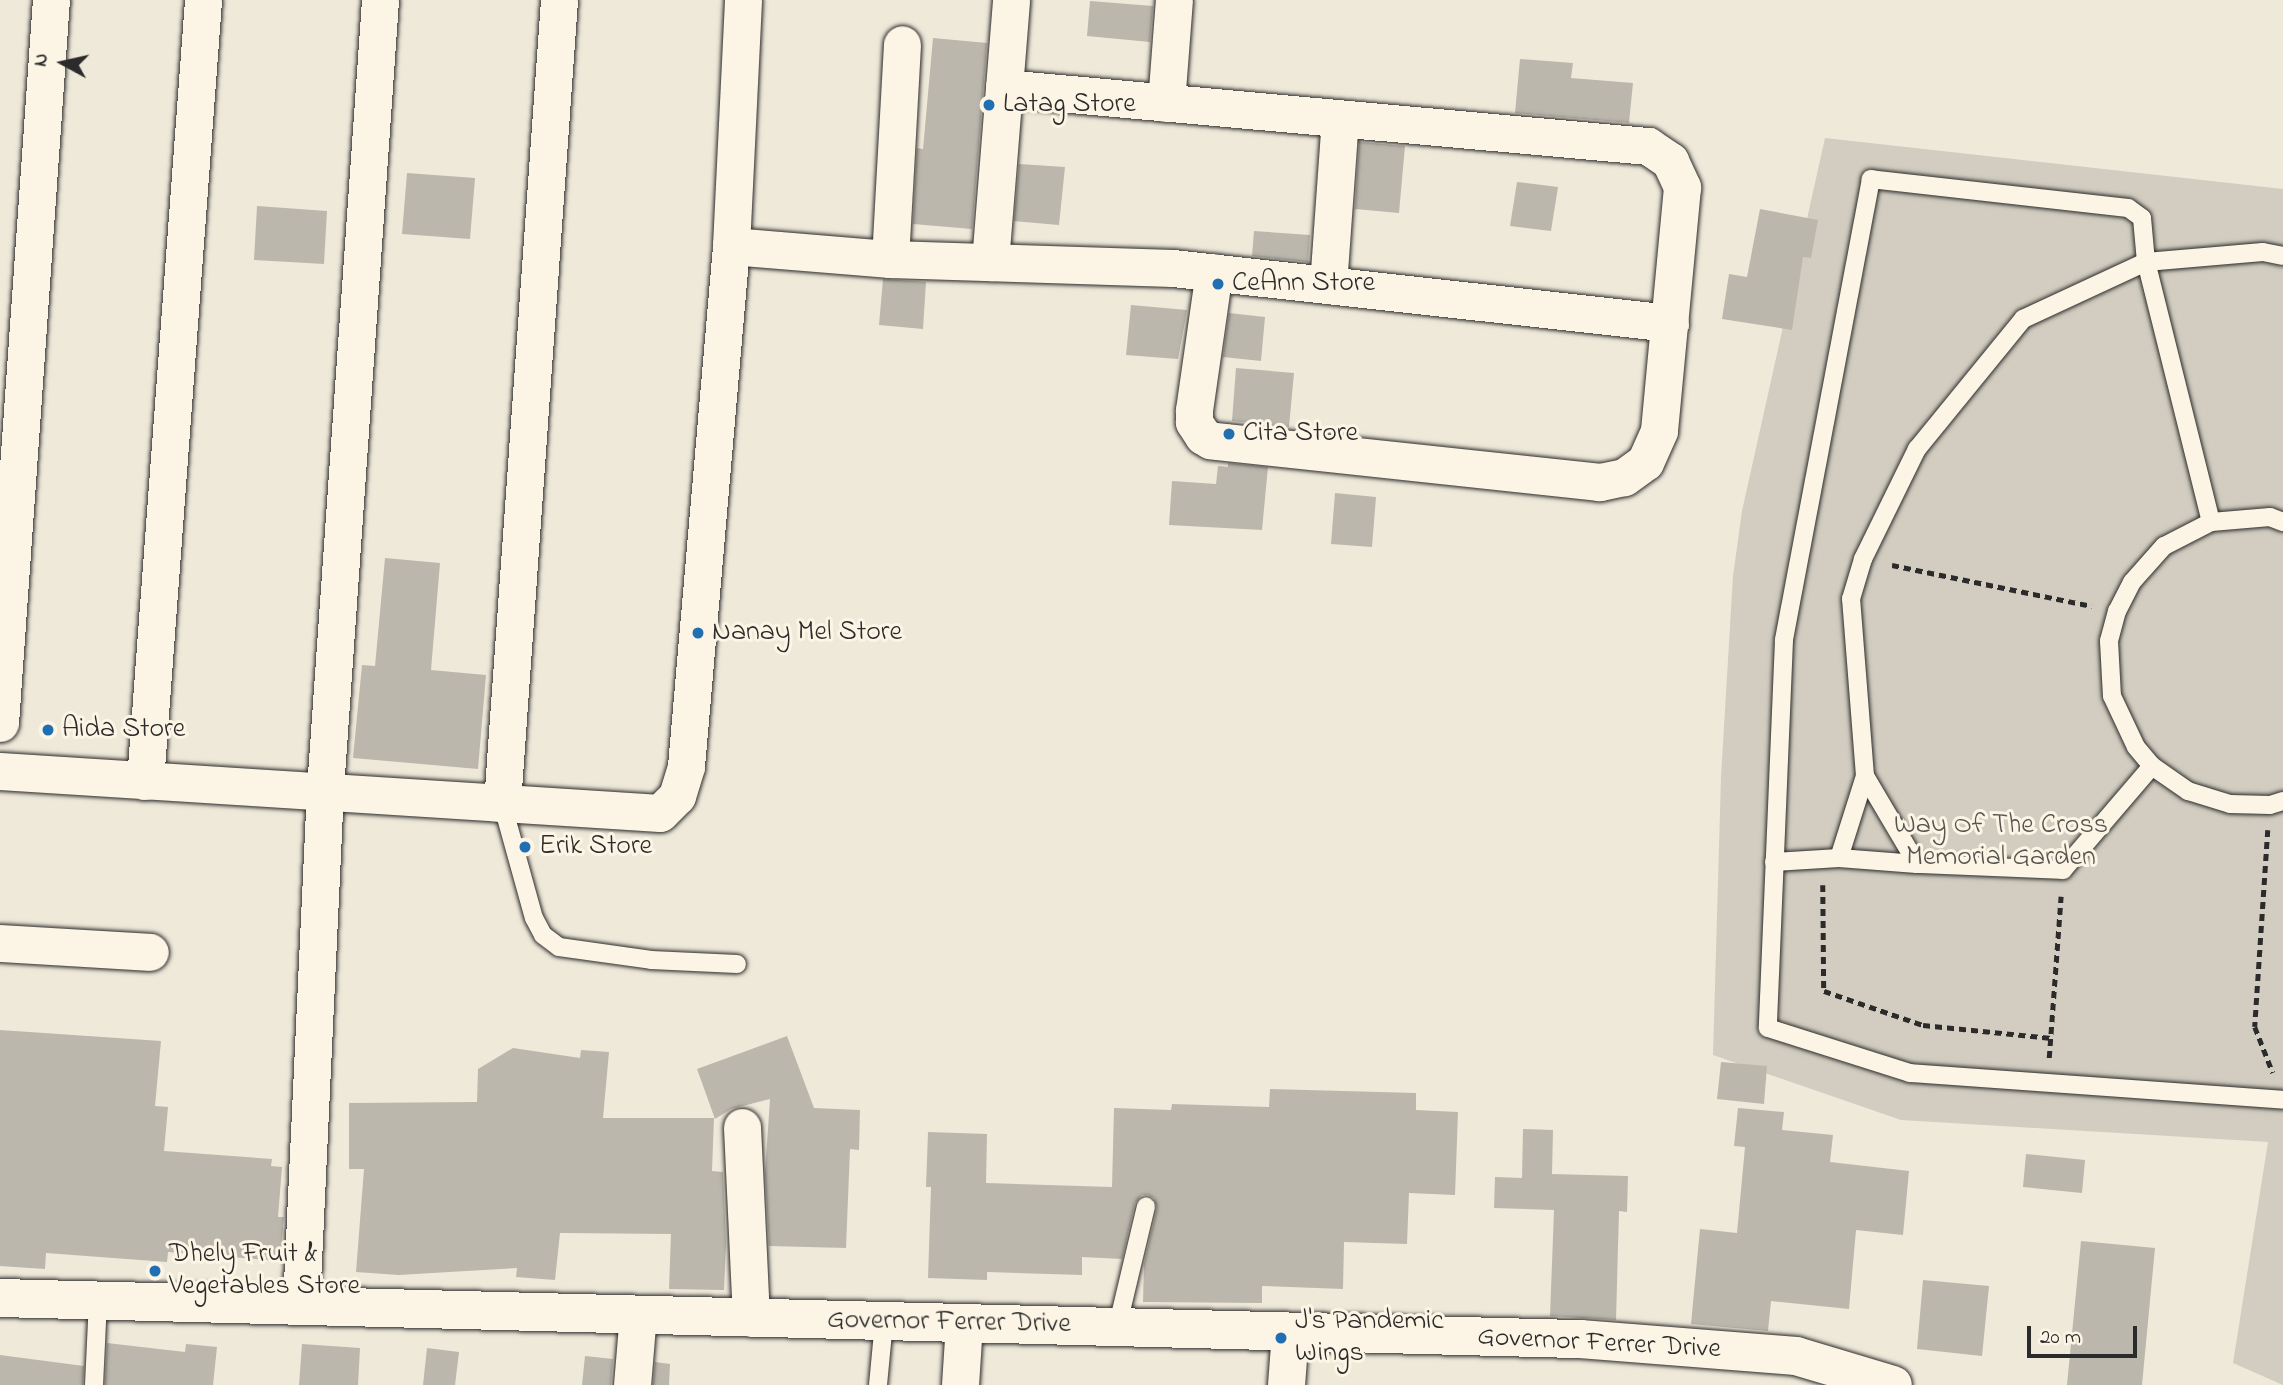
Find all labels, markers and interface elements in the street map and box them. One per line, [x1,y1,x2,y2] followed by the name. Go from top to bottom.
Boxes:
[28,28,98,98] north arrow
[27,52,56,68] text: N
[1003,88,1136,122] place label: Latag Store
[981,97,997,113] marker: Latag Store
[1232,267,1375,301] place label: CeAnn Store
[1210,276,1226,292] marker: CeAnn Store
[1243,417,1358,451] place label: Cita Store
[1221,426,1237,442] marker: Cita Store
[712,616,902,650] place label: Nanay Mel Store
[690,625,706,641] marker: Nanay Mel Store
[62,713,185,747] place label: Aida Store
[40,722,56,738] marker: Aida Store
[1894,809,2108,875] park label: Way Of The Cross Memorial Garden
[539,830,652,864] place label: Erik Store
[517,839,533,855] marker: Erik Store
[169,1238,360,1304] place label: Dhely Fruit & Vegetables Store
[147,1263,163,1279] marker: Dhely Fruit & Vegetables Store
[827,1304,1071,1342] street label: Governor Ferrer Drive
[1295,1305,1444,1371] place label: J's Pandemic Wings
[2031,1312,2141,1356] scale bar
[1476,1321,1722,1367] street label: Governor Ferrer Drive
[2040,1323,2081,1353] text: 20 m
[1273,1330,1289,1346] marker: J's Pandemic Wings

